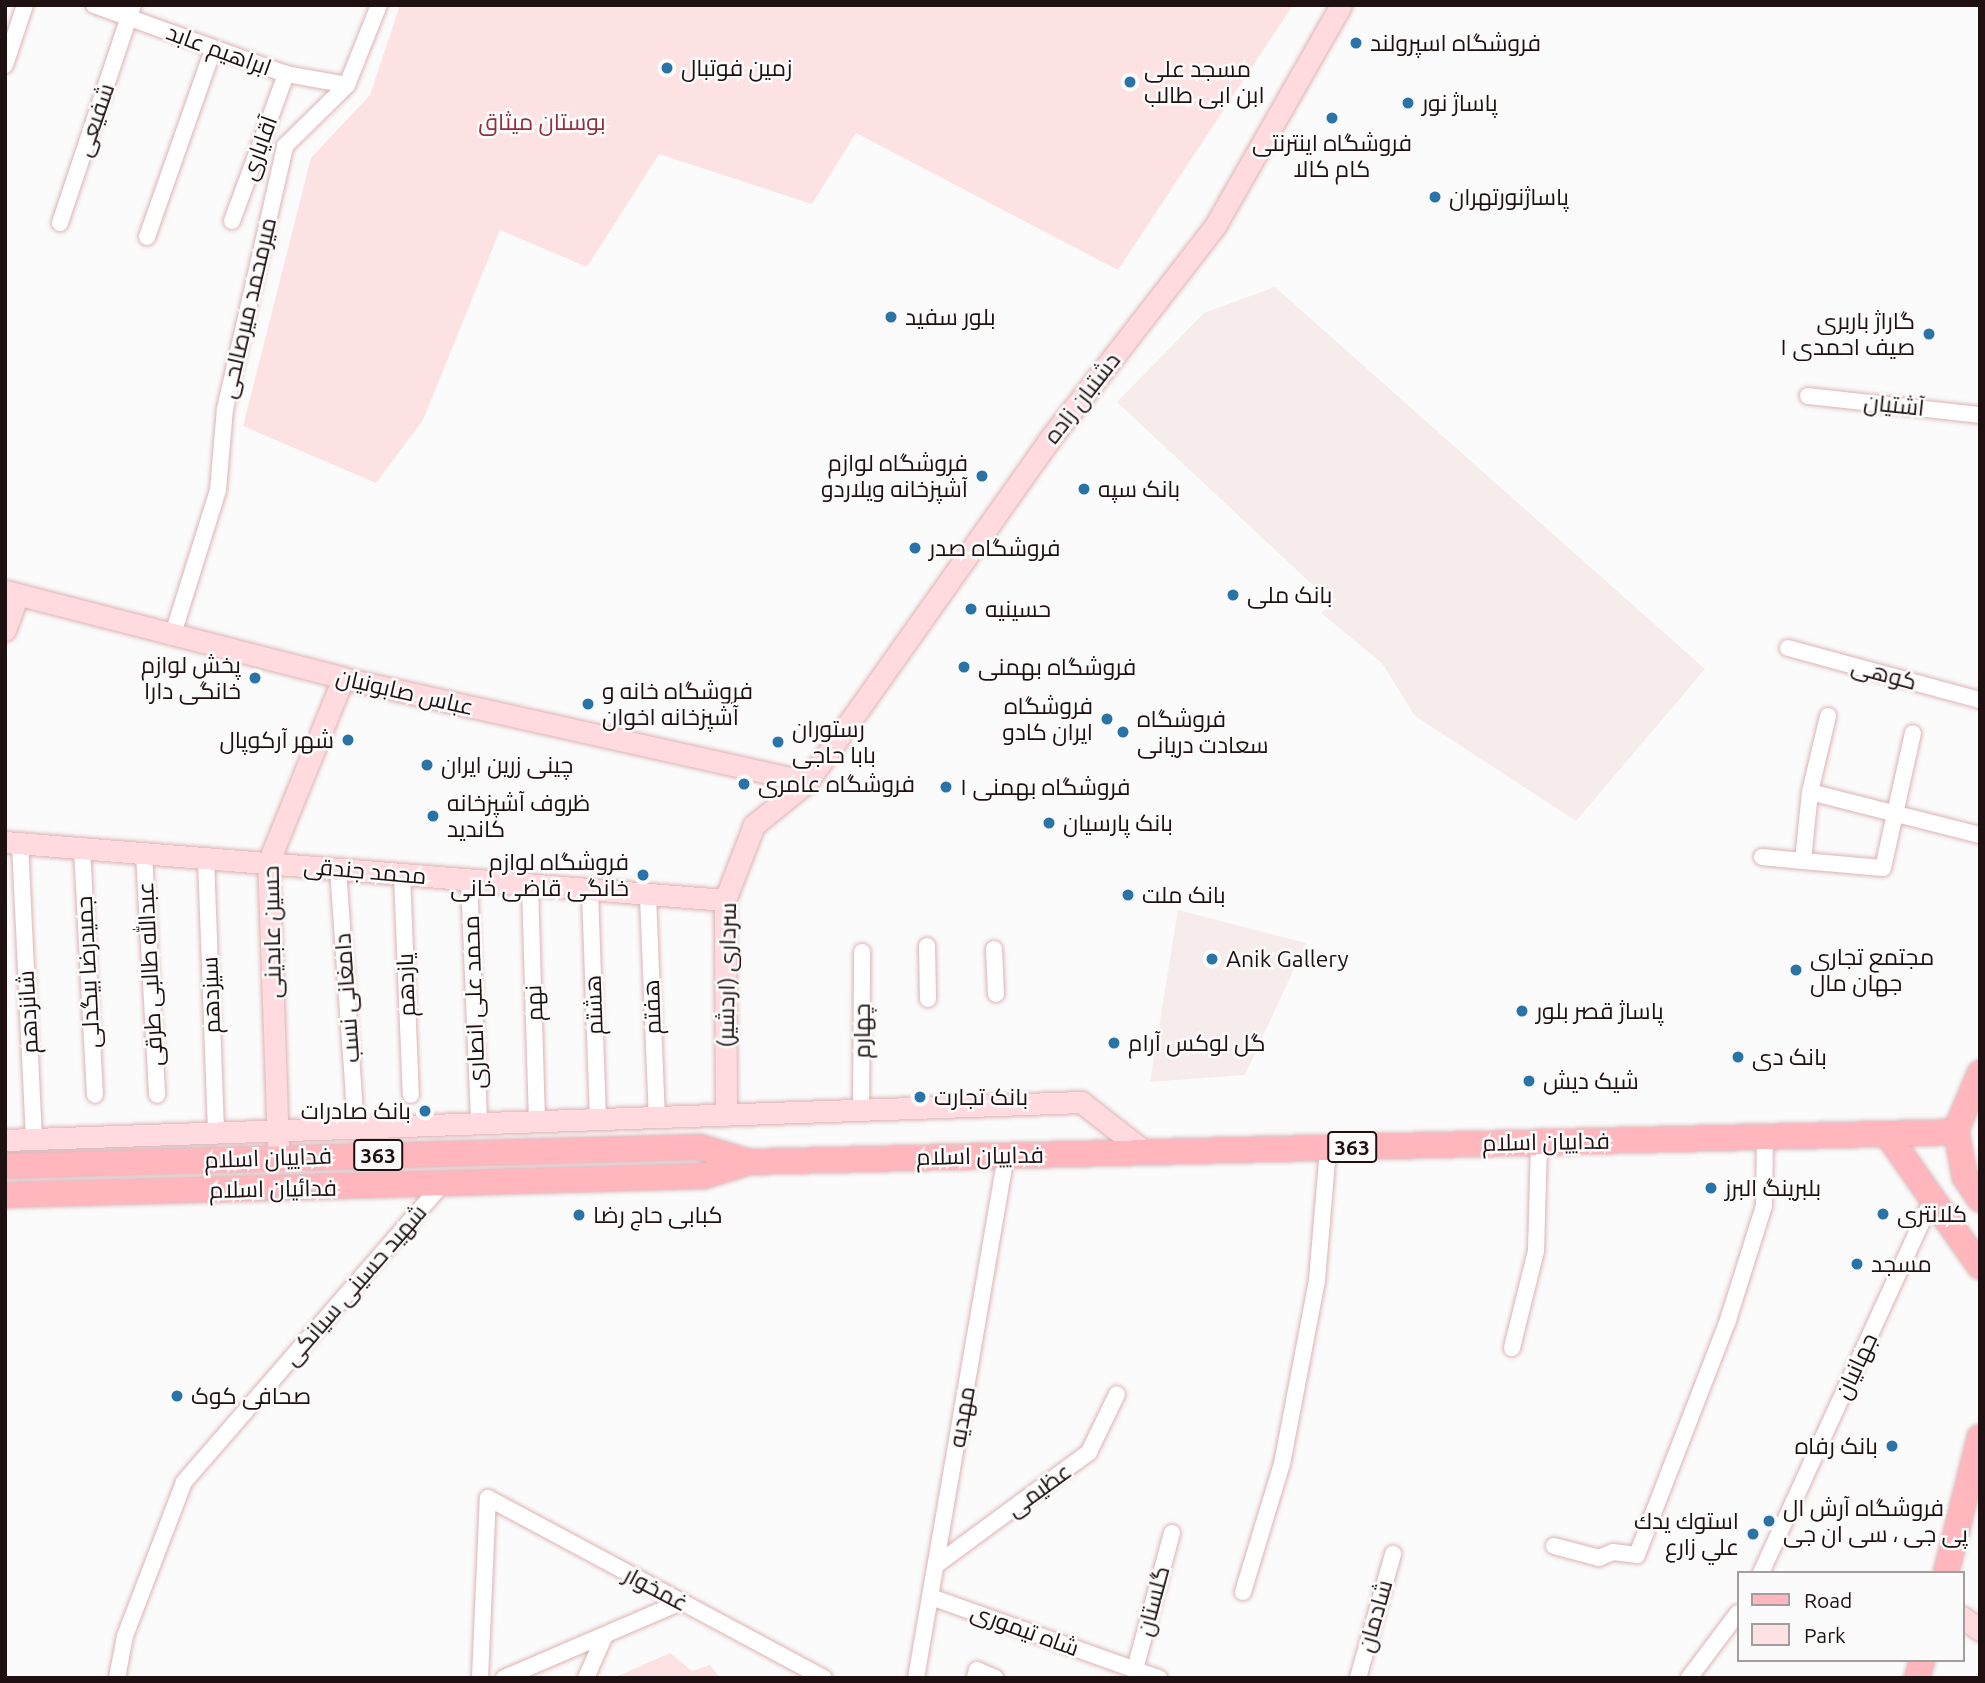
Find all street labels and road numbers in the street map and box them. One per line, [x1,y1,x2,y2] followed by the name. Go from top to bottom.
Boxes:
[163,18,275,82] street label: ابراهیم عابد
[70,80,120,160] street label: شفیعی
[235,112,283,184] street label: آقایاری
[214,215,282,401] street label: میرمحمد میرصالحی
[1038,347,1126,449] street label: دشتبان زاده
[1862,388,1926,422] street label: آشتیان
[1848,652,1920,696] street label: کوهی
[334,663,476,721] street label: عباس صابونیان
[302,852,428,890] street label: محمد جندقی
[257,865,287,999] street label: حسین عابدینی
[131,881,169,1067] street label: عبدالله طالبی طرقی
[70,895,106,1049] street label: جمیدرضا بیگدلی
[712,902,742,1048] street label: سرداری (اردشیر)
[457,915,491,1089] street label: محمد علی انصاری
[329,932,365,1064] street label: دامغانی نسب
[391,953,421,1017] street label: یازدهم
[196,956,226,1034] street label: سیزدهم
[12,970,44,1054] street label: شانزدهم
[579,975,609,1035] street label: هشتم
[637,979,667,1035] street label: هفتم
[520,984,548,1022] street label: نهم
[848,1003,876,1059] street label: چهارم
[1482,1127,1610,1157] street label: فداییان اسلام
[1326,1130,1378,1164] road number: 363
[352,1138,404,1172] road number: 363
[916,1141,1044,1171] street label: فداییان اسلام
[204,1142,332,1174] street label: فداییان اسلام
[209,1174,337,1204] street label: فدائیان اسلام
[278,1199,432,1371] street label: شهید حسینی سیانکی
[1829,1329,1883,1403] street label: جهانیان
[943,1384,981,1450] street label: مهدیه
[1001,1457,1077,1523] street label: عظیمی
[619,1561,693,1617] street label: غمخوار
[1130,1563,1176,1639] street label: گلستان
[1352,1577,1398,1655] street label: شادمان
[967,1598,1083,1662] street label: شاه تیموری

